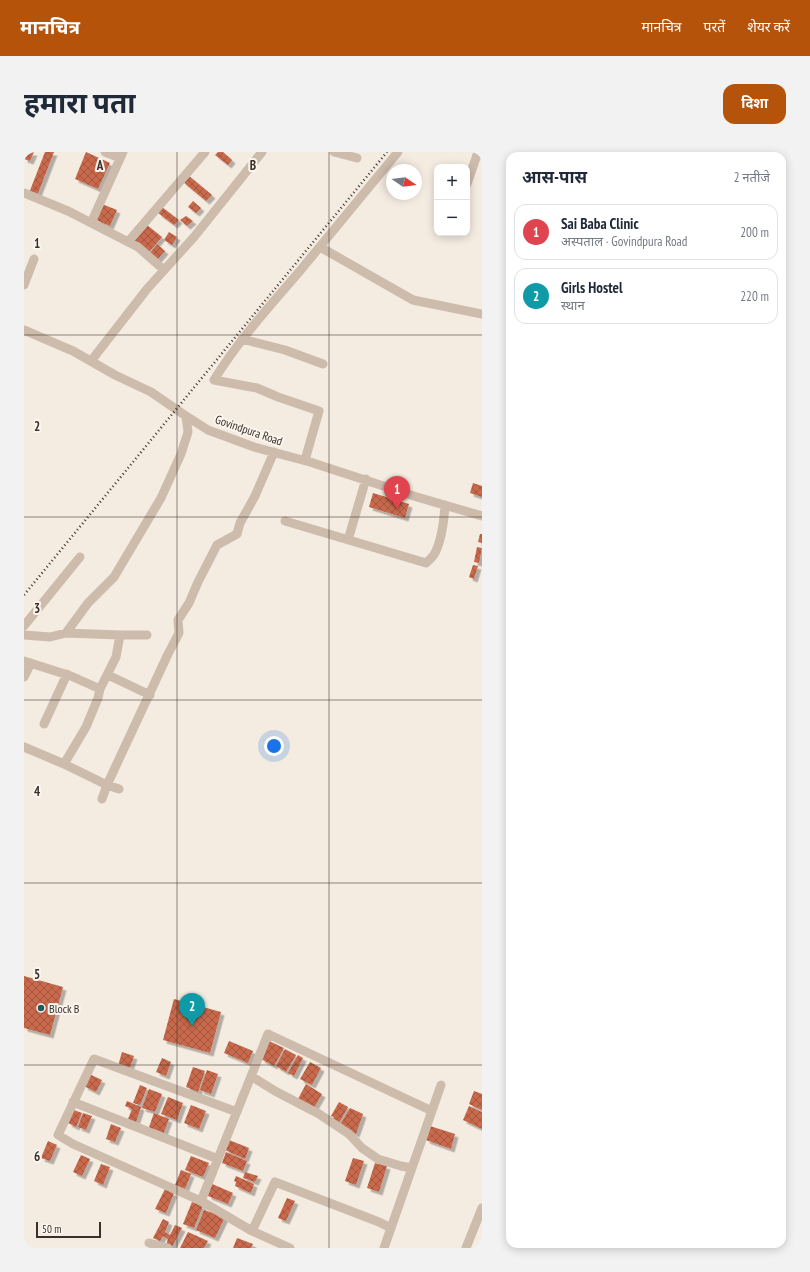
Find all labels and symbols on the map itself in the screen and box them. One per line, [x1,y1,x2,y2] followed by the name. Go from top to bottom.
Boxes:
[96,157,104,174] text: A
[250,157,256,174] text: B
[386,164,422,200] north arrow
[34,235,40,252] text: 1
[213,411,285,449] street label: Govindpura Road
[34,418,40,435] text: 2
[384,476,410,509] pin: 1
[34,600,40,617] text: 3
[264,736,284,756] your location
[34,783,41,800] text: 4
[34,966,40,983] text: 5
[179,993,205,1026] pin: 2
[49,1001,80,1016] place label: Block B
[36,1003,46,1013] marker: Block B
[34,1148,40,1165] text: 6
[36,1220,101,1239] scale bar

